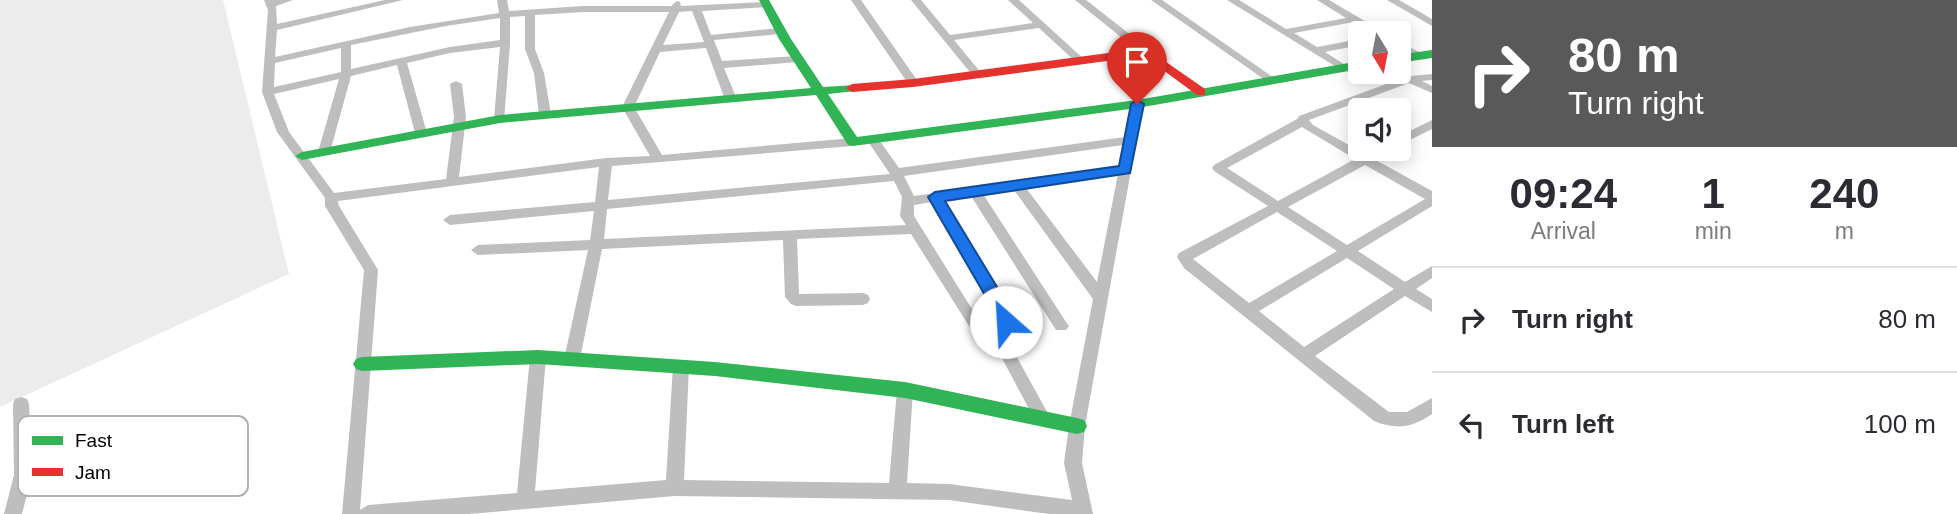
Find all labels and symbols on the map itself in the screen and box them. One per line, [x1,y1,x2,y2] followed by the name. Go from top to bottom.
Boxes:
[1348,21,1410,84] north arrow
[1107,32,1167,104] pin
[969,285,1043,359] position arrow
[18,416,248,496] legend
[75,430,113,451] text: Fast
[75,462,111,483] text: Jam

